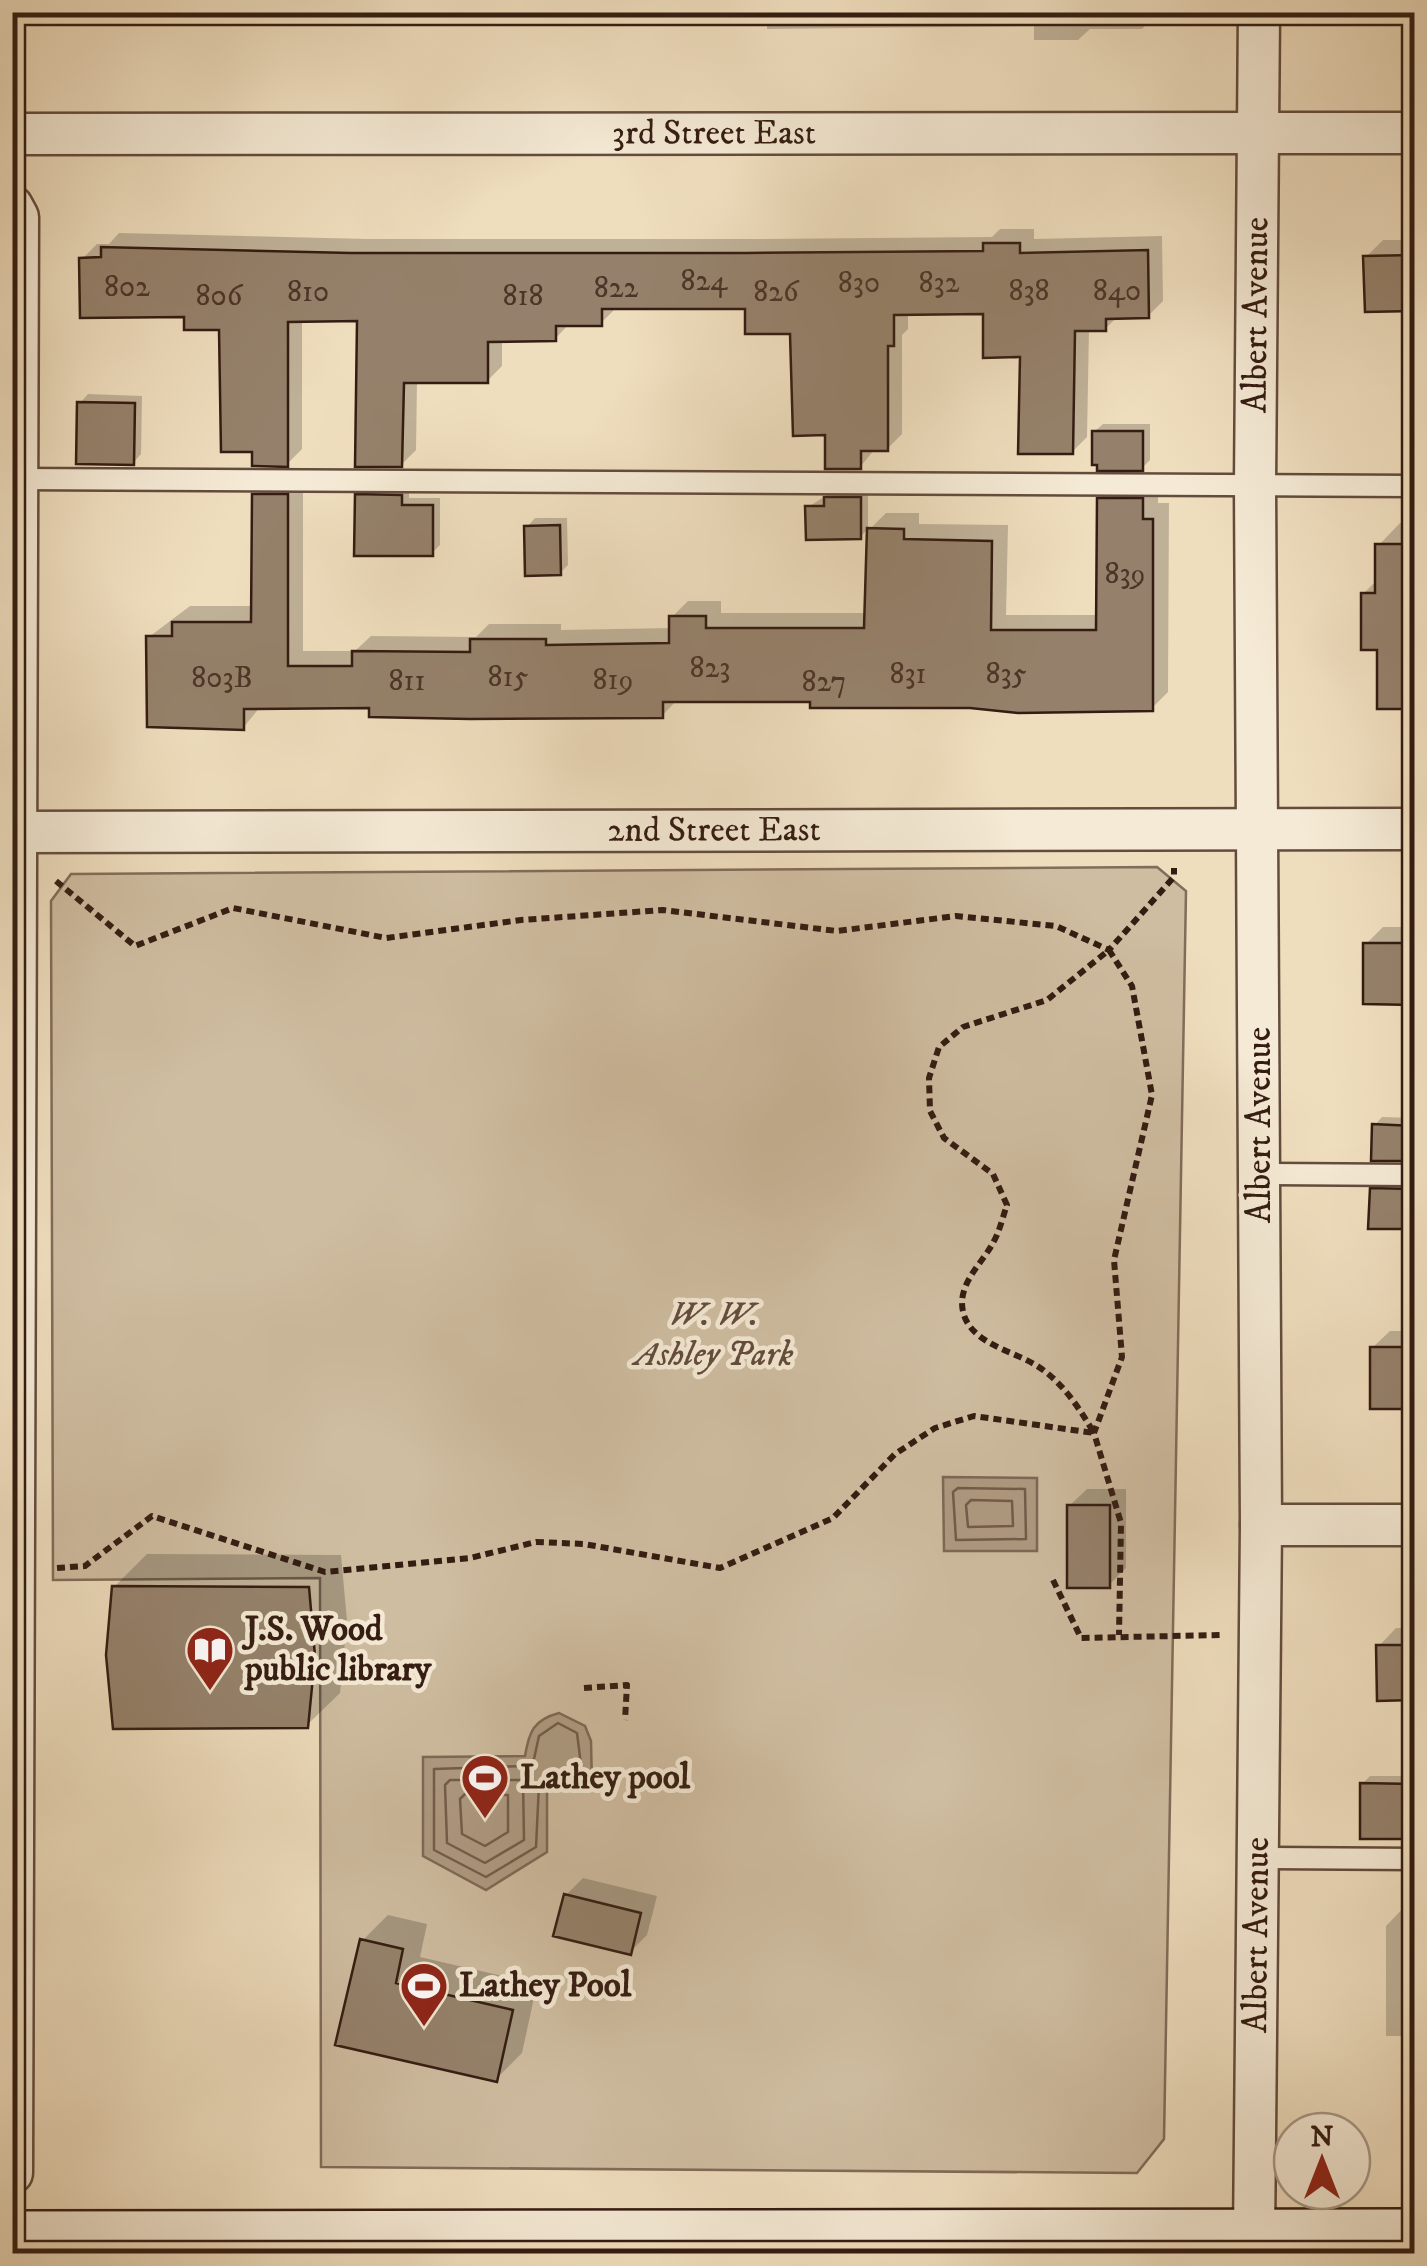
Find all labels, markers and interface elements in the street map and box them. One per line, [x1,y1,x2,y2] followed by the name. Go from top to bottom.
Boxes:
[612,111,816,156] street label: 3rd Street East
[1234,217,1279,413] street label: Albert Avenue
[680,263,728,300] house number: 824
[838,265,880,302] house number: 830
[919,265,960,302] house number: 832
[104,269,150,306] house number: 802
[594,270,639,307] house number: 822
[1008,273,1050,310] house number: 838
[1093,273,1141,310] house number: 840
[287,274,329,311] house number: 810
[753,274,800,311] house number: 826
[196,278,244,315] house number: 806
[502,278,544,315] house number: 818
[1104,556,1146,593] house number: 839
[690,650,730,687] house number: 823
[889,656,927,693] house number: 831
[985,656,1027,693] house number: 835
[488,659,528,696] house number: 815
[191,660,253,697] house number: 803B
[593,662,633,699] house number: 819
[388,663,426,700] house number: 811
[802,664,846,701] house number: 827
[607,808,821,853] street label: 2nd Street East
[1238,1027,1282,1223] street label: Albert Avenue
[631,1293,794,1377] park label: W. W. Ashley Park
[241,1608,433,1692] place label: J.S. Wood public library
[184,1624,236,1692] library icon: J.S. Wood public library
[459,1752,511,1820] sports icon: Lathey pool
[520,1756,691,1800] place label: Lathey pool
[1234,1837,1280,2033] street label: Albert Avenue
[398,1960,450,2028] sports icon: Lathey Pool
[459,1964,632,2008] place label: Lathey Pool
[1272,2111,1372,2211] north arrow
[1311,2120,1334,2155] text: N

